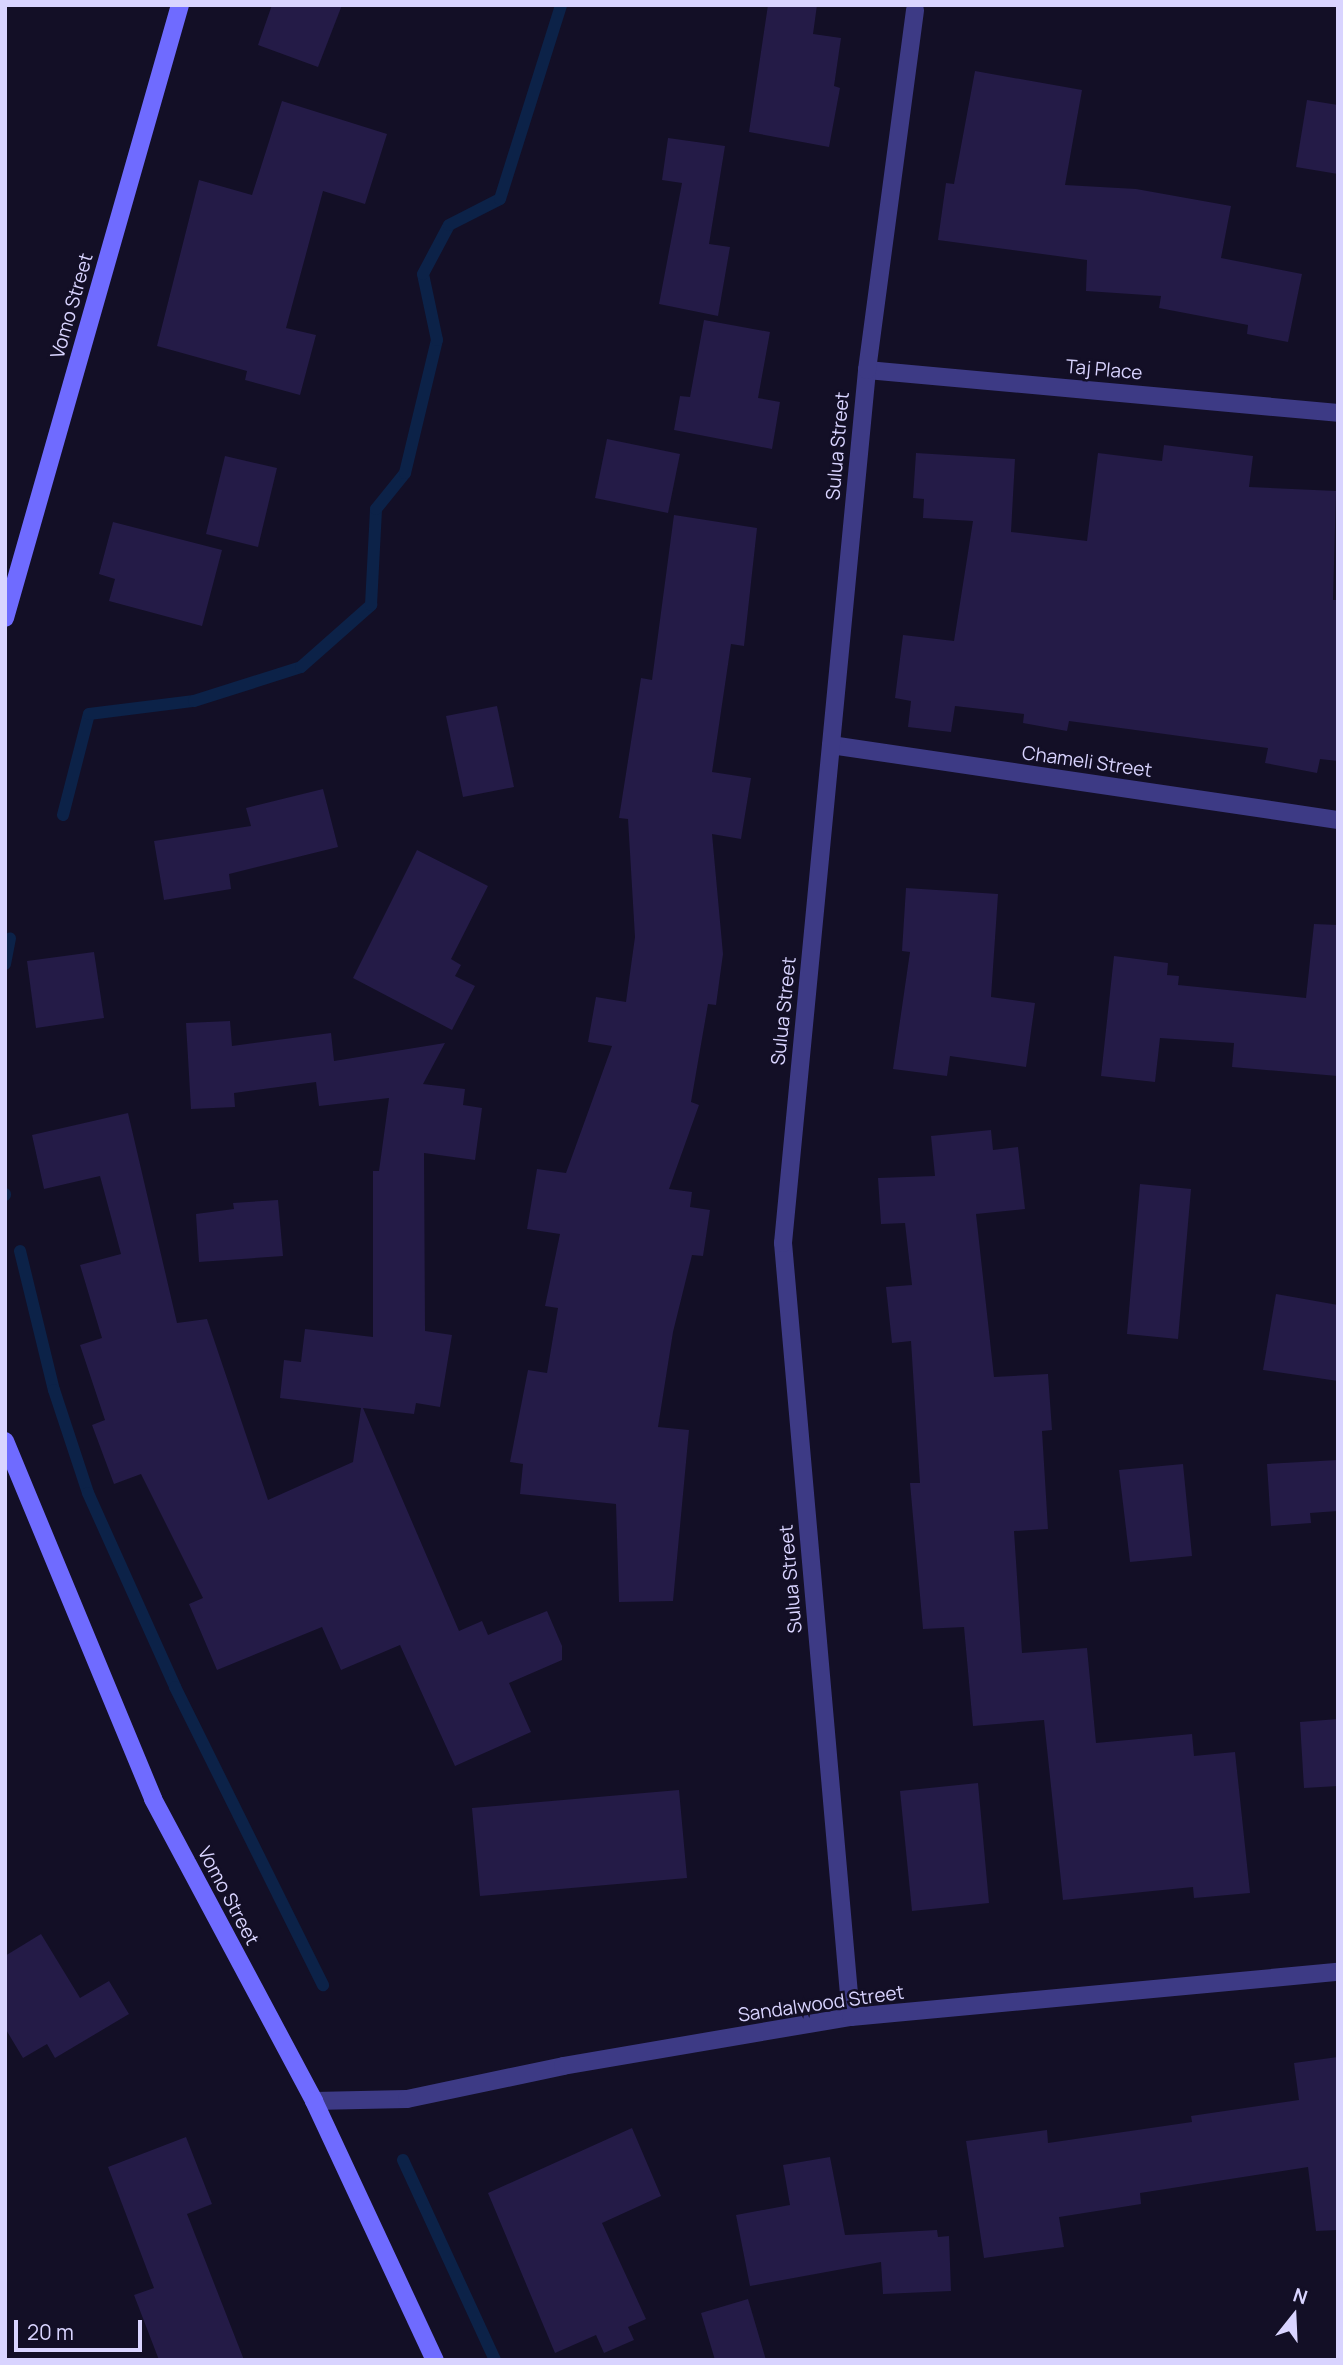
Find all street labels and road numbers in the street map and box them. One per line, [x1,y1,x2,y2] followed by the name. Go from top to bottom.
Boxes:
[46,251,98,361] street label: Vomo Street
[1065,355,1143,385] street label: Taj Place
[822,391,854,501] street label: Sulua Street
[1021,742,1153,782] street label: Chameli Street
[767,956,801,1066] street label: Sulua Street
[775,1524,807,1634] street label: Sulua Street
[192,1843,264,1949] street label: Vomo Street
[737,1981,905,2027] street label: Sandalwood Street

